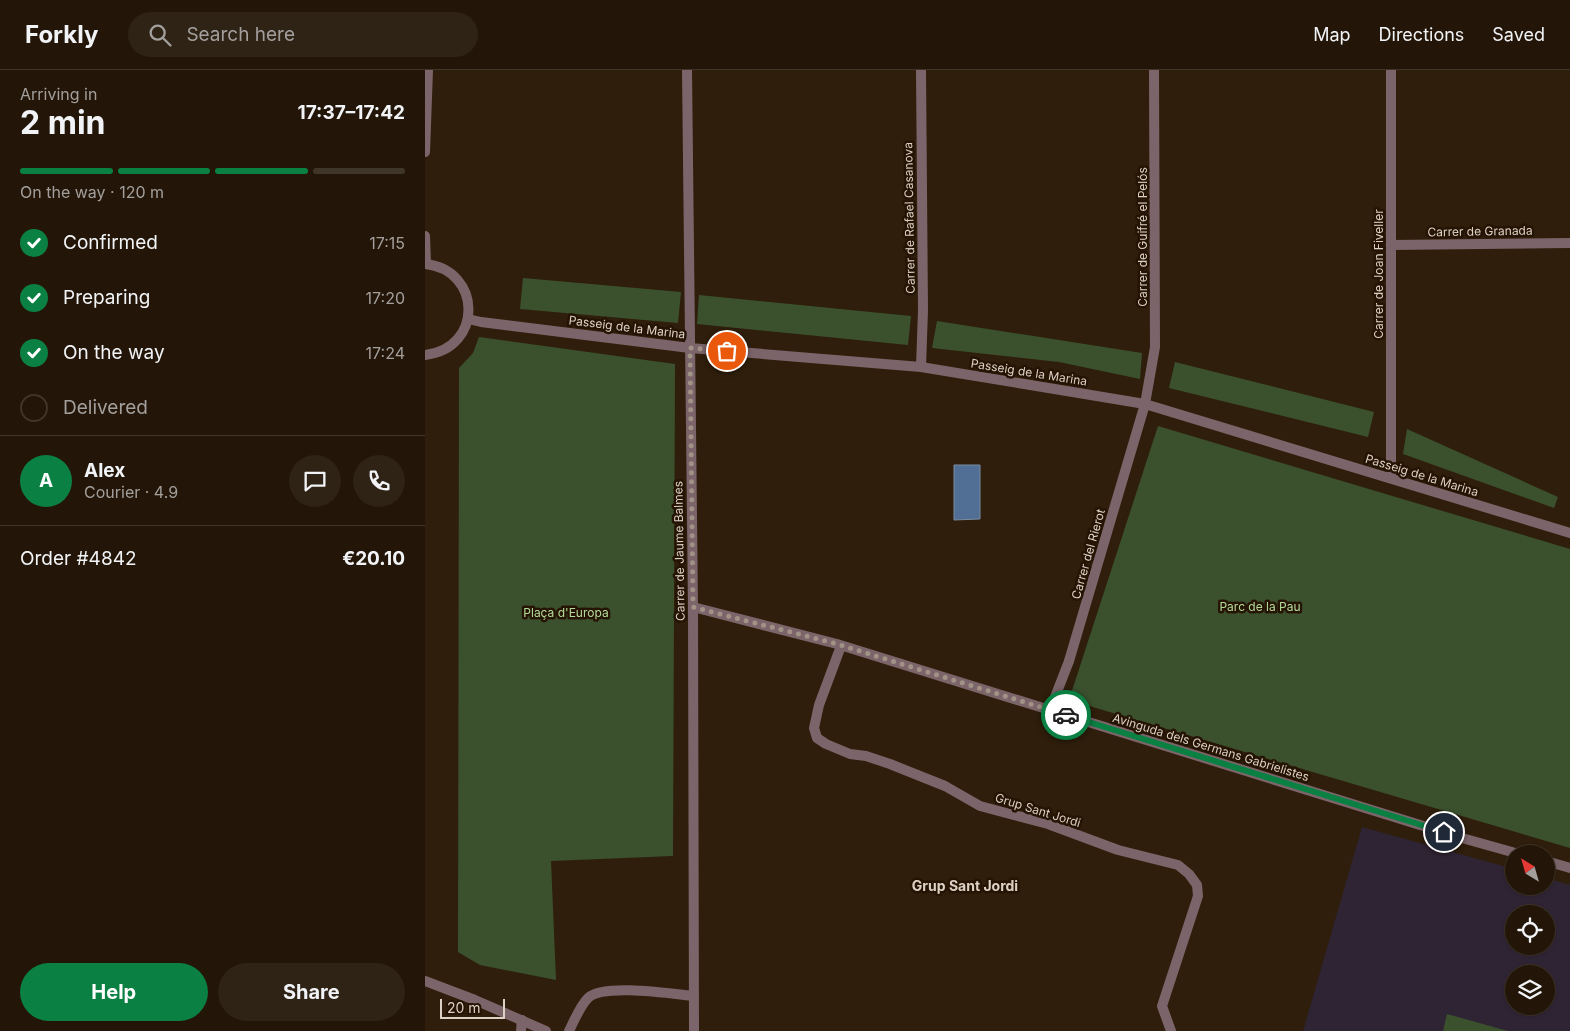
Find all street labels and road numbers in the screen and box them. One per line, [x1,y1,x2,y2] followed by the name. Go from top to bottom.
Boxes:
[900,142,918,294] street label: Carrer de Rafael Casanova
[1135,167,1150,307] street label: Carrer de Guifré el Pelós
[1371,209,1386,339] street label: Carrer de Joan Fiveller
[1427,223,1533,239] street label: Carrer de Granada
[568,312,686,342] street label: Passeig de la Marina
[970,355,1088,389] street label: Passeig de la Marina
[1364,451,1480,499] street label: Passeig de la Marina
[670,481,688,621] street label: Carrer de Jaume Balmes
[1068,507,1108,601] street label: Carrer del Rierot
[1111,710,1311,784] street label: Avinguda dels Germans Gabrielistes
[993,790,1083,830] street label: Grup Sant Jordi

